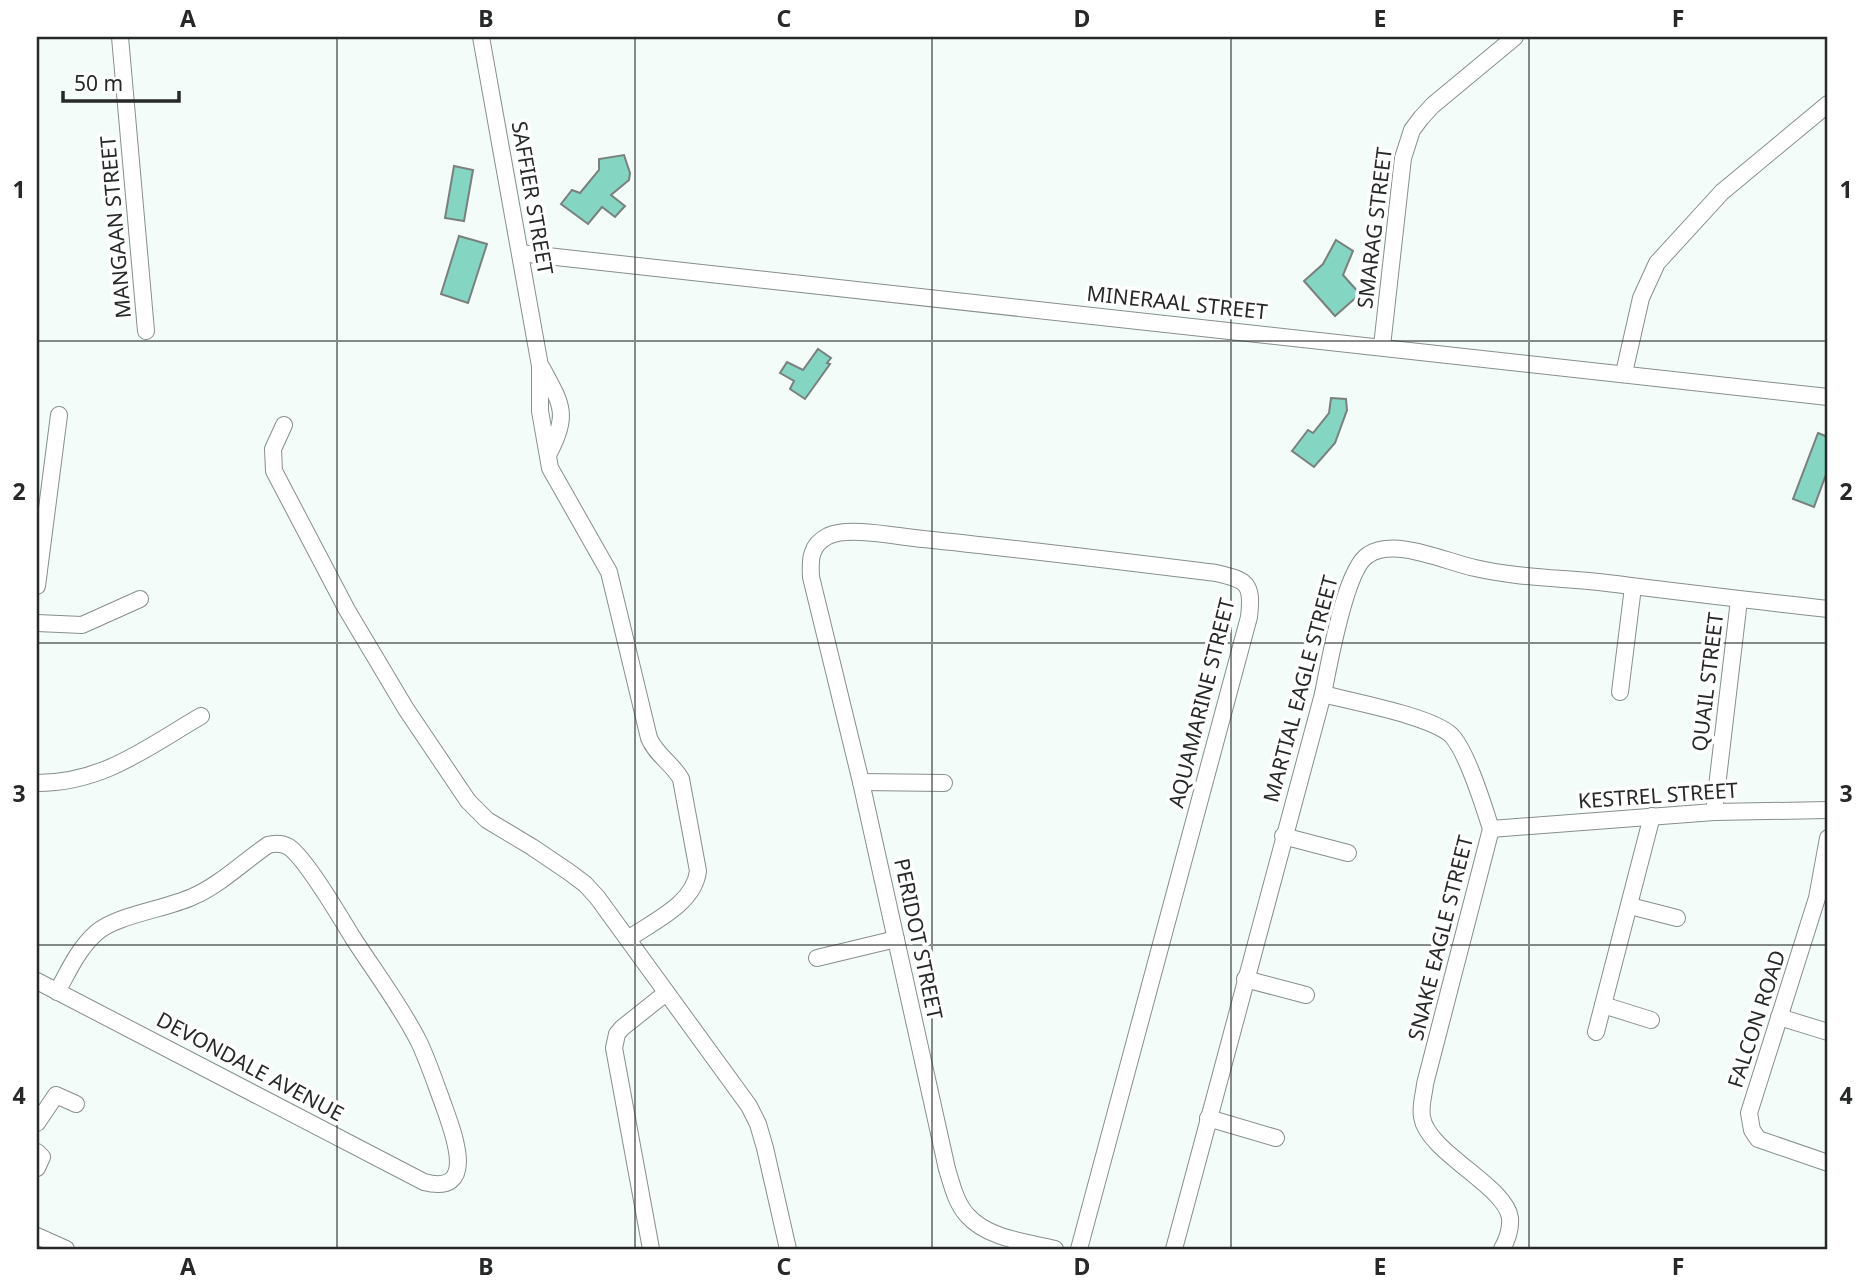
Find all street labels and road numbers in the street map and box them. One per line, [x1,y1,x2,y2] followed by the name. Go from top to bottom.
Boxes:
[506,119,560,277] street label: SAFFIER STREET
[93,134,137,320] street label: MANGAAN STREET
[1350,145,1398,310] street label: SMARAG STREET
[1085,279,1269,325] street label: MINERAAL STREET
[1256,572,1344,805] street label: MARTIAL EAGLE STREET
[1161,595,1241,810] street label: AQUAMARINE STREET
[1685,610,1729,753] street label: QUAIL STREET
[1577,775,1739,815] street label: KESTREL STREET
[1401,832,1479,1043] street label: SNAKE EAGLE STREET
[888,856,950,1022] street label: PERIDOT STREET
[1721,946,1791,1091] street label: FALCON ROAD
[152,1005,349,1127] street label: DEVONDALE AVENUE

